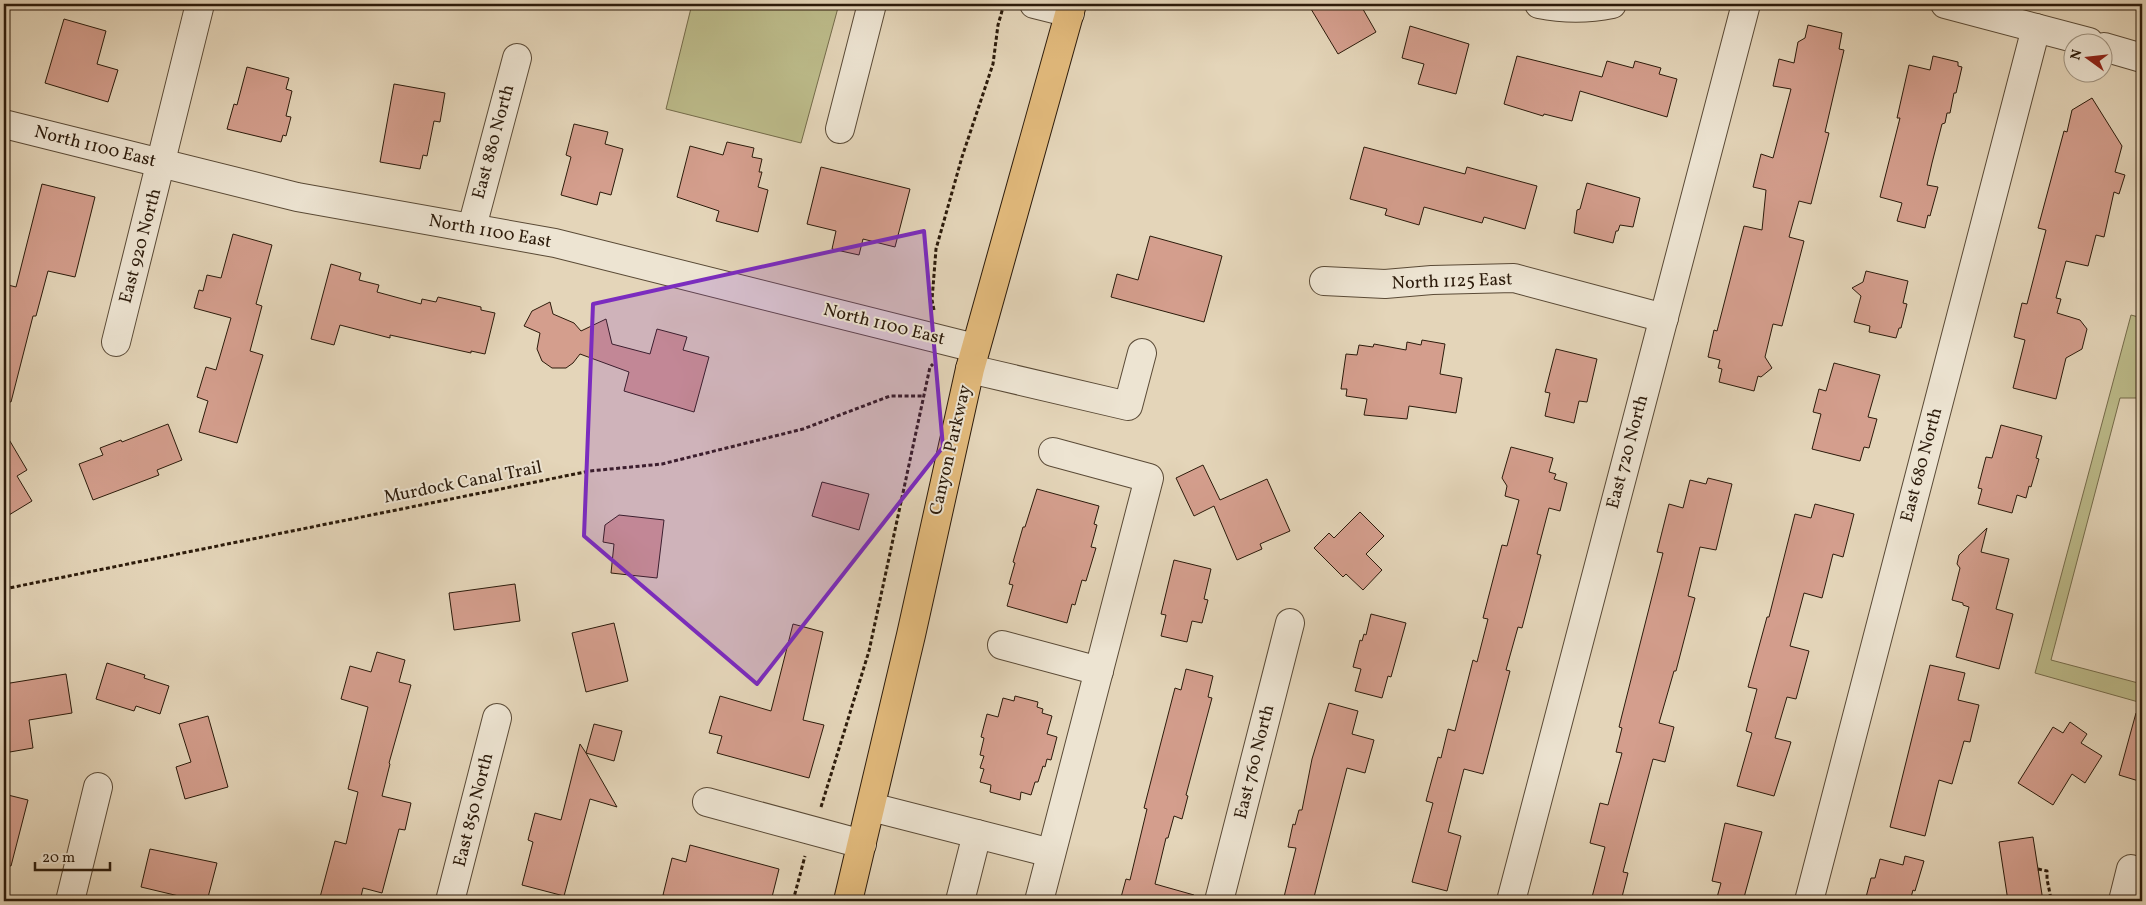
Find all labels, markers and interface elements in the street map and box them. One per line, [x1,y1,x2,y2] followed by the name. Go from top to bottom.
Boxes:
[2064,32,2114,82] north arrow
[2066,48,2087,62] text: N
[467,82,521,202] street label: East 880 North
[32,120,158,174] street label: North 1100 East
[114,185,168,306] street label: East 920 North
[427,209,553,255] street label: North 1100 East
[1391,267,1513,297] street label: North 1125 East
[821,298,947,352] street label: North 1100 East
[924,382,978,518] street label: Canyon Parkway
[1601,392,1655,512] street label: East 720 North
[1895,405,1949,525] street label: East 680 North
[382,455,544,511] street label: Murdock Canal Trail
[1229,702,1281,822] street label: East 760 North
[448,750,500,870] street label: East 850 North
[35,840,110,872] scale bar
[42,848,75,869] text: 20 m

